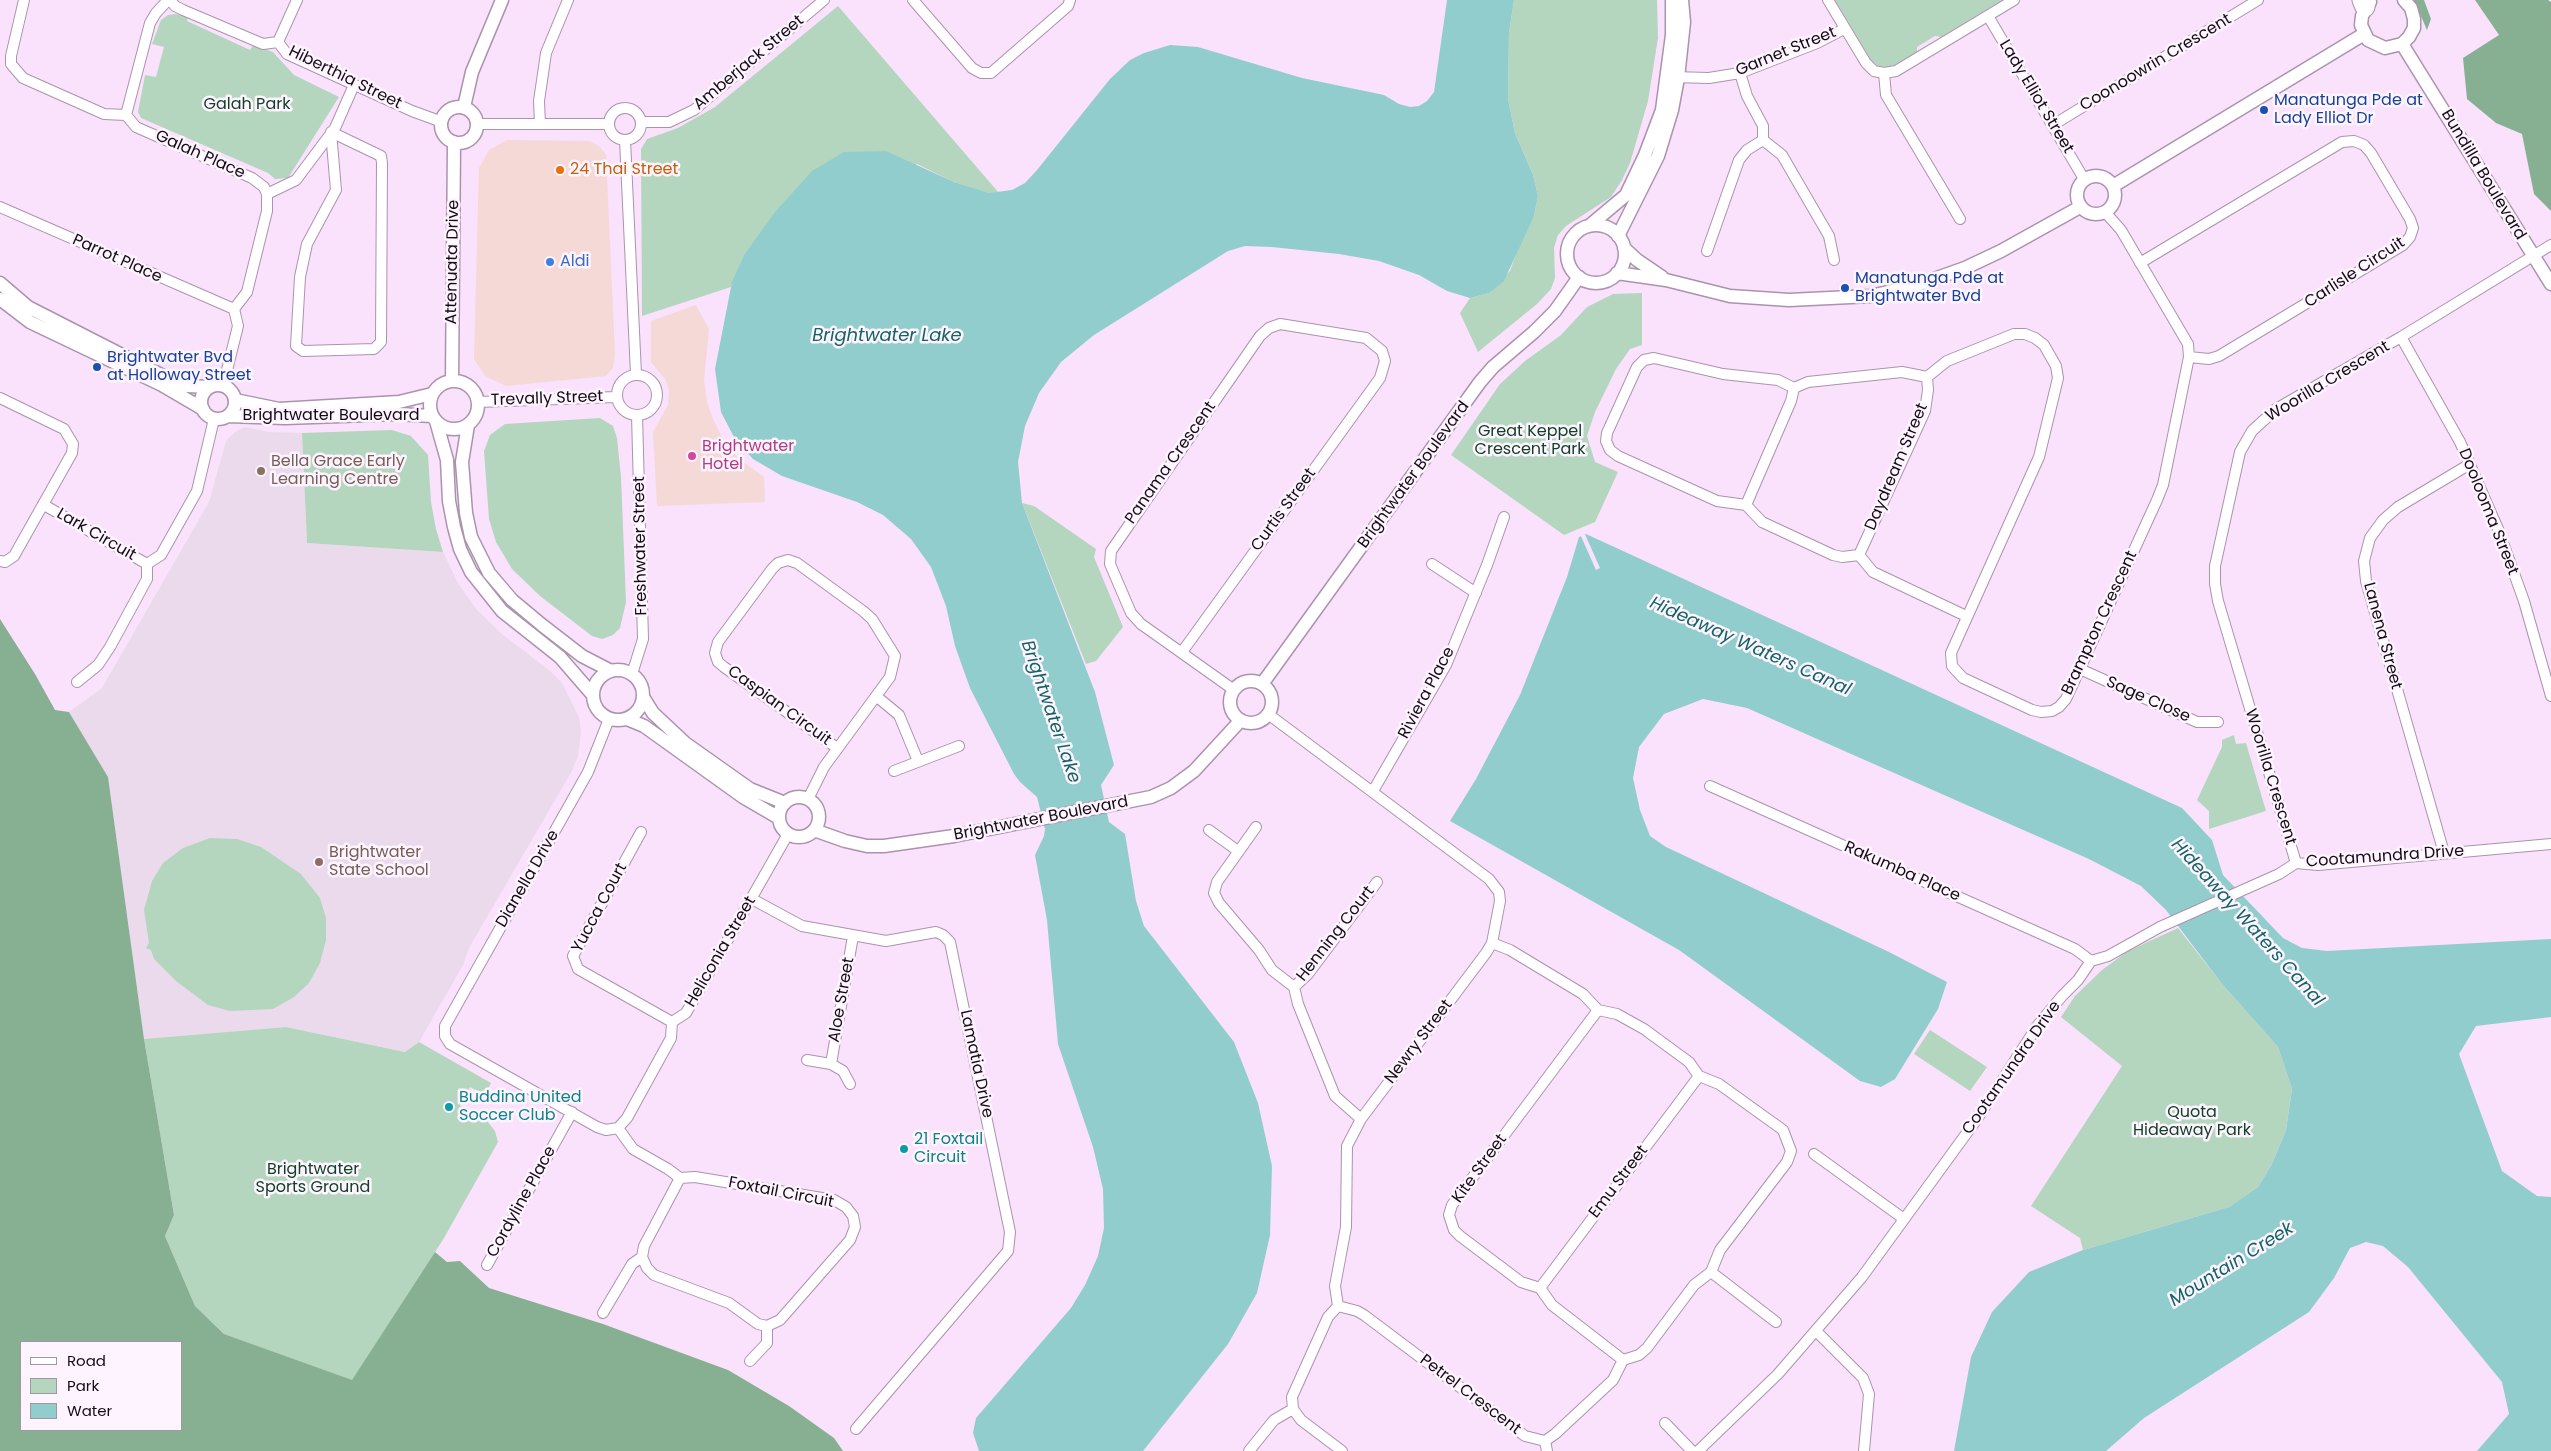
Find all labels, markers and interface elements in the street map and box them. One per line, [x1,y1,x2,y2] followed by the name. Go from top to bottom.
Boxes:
[2077,10,2235,116] street label: Coonoowrin Crescent
[690,11,808,115] street label: Amberjack Street
[1733,23,1839,81] street label: Garnet Street
[1995,37,2077,157] street label: Lady Elliot Street
[285,42,405,114] street label: Hiberthia Street
[2274,91,2423,129] place label: Manatunga Pde at Lady Elliot Dr
[204,95,290,115] park label: Galah Park
[2258,104,2270,116] marker: Manatunga Pde at Lady Elliot Dr
[2436,106,2530,244] street label: Bundilla Boulevard
[152,127,248,183] street label: Galah Place
[570,160,678,180] place label: 24 Thai Street
[554,164,566,176] marker: 24 Thai Street
[442,200,464,324] street label: Attenuata Drive
[69,231,165,287] street label: Parrot Place
[2301,234,2409,312] street label: Carlisle Circuit
[560,252,589,272] place label: Aldi
[544,256,556,268] marker: Aldi
[1855,269,2004,307] place label: Manatunga Pde at Brightwater Bvd
[1839,282,1851,294] marker: Manatunga Pde at Brightwater Bvd
[812,325,962,347] water label: Brightwater Lake
[2263,337,2393,427] street label: Woorilla Crescent
[107,348,251,386] place label: Brightwater Bvd at Holloway Street
[91,361,103,373] marker: Brightwater Bvd at Holloway Street
[491,387,603,411] street label: Trevally Street
[1122,398,1220,528] street label: Panama Crescent
[1354,398,1474,552] street label: Brightwater Boulevard
[1862,401,1932,533] street label: Daydream Street
[242,406,420,426] street label: Brightwater Boulevard
[1475,422,1585,460] park label: Great Keppel Crescent Park
[702,437,794,475] place label: Brightwater Hotel
[2454,446,2522,578] street label: Doolooma Street
[686,450,698,462] marker: Brightwater Hotel
[271,452,405,490] place label: Bella Grace Early Learning Centre
[255,465,267,477] marker: Bella Grace Early Learning Centre
[1247,465,1321,555] street label: Curtis Street
[630,476,652,616] street label: Freshwater Street
[53,505,139,565] street label: Lark Circuit
[2058,548,2142,698] street label: Brampton Crescent
[2358,580,2406,692] street label: Lanena Street
[1646,593,1854,701] water label: Hideaway Waters Canal
[1015,638,1085,786] water label: Brightwater Lake
[1395,644,1459,742] street label: Riviera Place
[723,662,835,750] street label: Caspian Circuit
[2103,673,2193,727] street label: Sage Close
[2240,707,2300,847] street label: Woorilla Crescent
[952,793,1130,845] street label: Brightwater Boulevard
[492,827,564,931] street label: Dianella Drive
[2166,835,2328,1011] water label: Hideaway Waters Canal
[1841,838,1963,906] street label: Rakumba Place
[2305,842,2465,872] street label: Cootamundra Drive
[329,843,429,881] place label: Brightwater State School
[313,856,325,868] marker: Brightwater State School
[568,860,632,956] street label: Yucca Court
[1293,883,1379,985] street label: Henning Court
[681,893,761,1011] street label: Heliconia Street
[825,956,859,1044] street label: Aloe Street
[1381,996,1457,1088] street label: Newry Street
[1959,998,2065,1138] street label: Cootamundra Drive
[955,1008,997,1120] street label: Lamatia Drive
[459,1088,581,1126] place label: Buddina United Soccer Club
[443,1101,455,1113] marker: Buddina United Soccer Club
[2133,1103,2251,1141] park label: Quota Hideaway Park
[914,1130,983,1168] place label: 21 Foxtail Circuit
[1449,1131,1511,1207] street label: Kite Street
[1585,1142,1653,1222] street label: Emu Street
[483,1143,561,1261] street label: Cordyline Place
[898,1143,910,1155] marker: 21 Foxtail Circuit
[256,1160,370,1198] park label: Brightwater Sports Ground
[727,1173,835,1213] street label: Foxtail Circuit
[2166,1218,2298,1312] water label: Mountain Creek
[20,1341,182,1431] legend
[67,1350,106,1371] text: Road
[1416,1351,1524,1439] street label: Petrel Crescent
[67,1375,99,1396] text: Park
[67,1400,112,1421] text: Water

